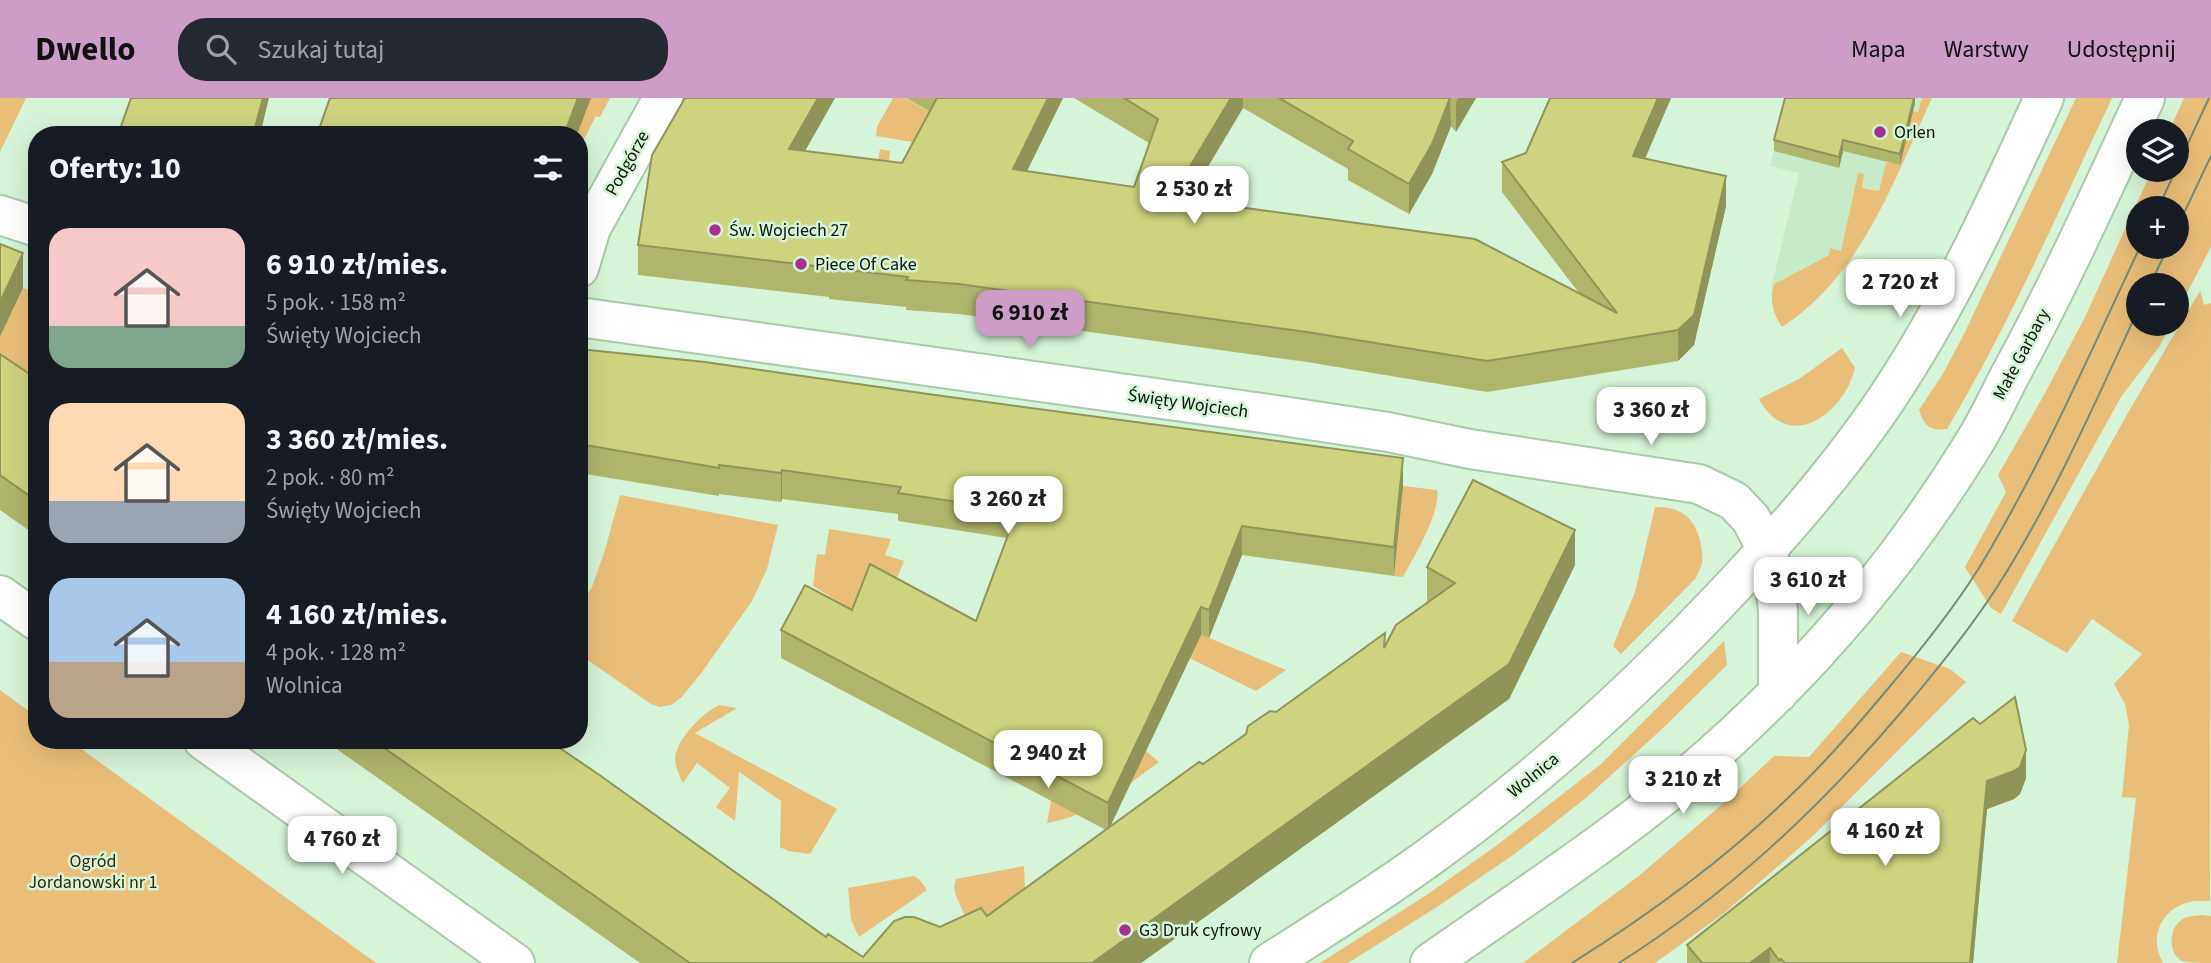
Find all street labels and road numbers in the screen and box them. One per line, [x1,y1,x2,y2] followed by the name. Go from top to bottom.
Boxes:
[599,126,656,200] street label: Podgórze
[1987,304,2056,404] street label: Małe Garbary
[1126,383,1250,424] street label: Święty Wojciech
[1502,747,1564,804] street label: Wolnica

